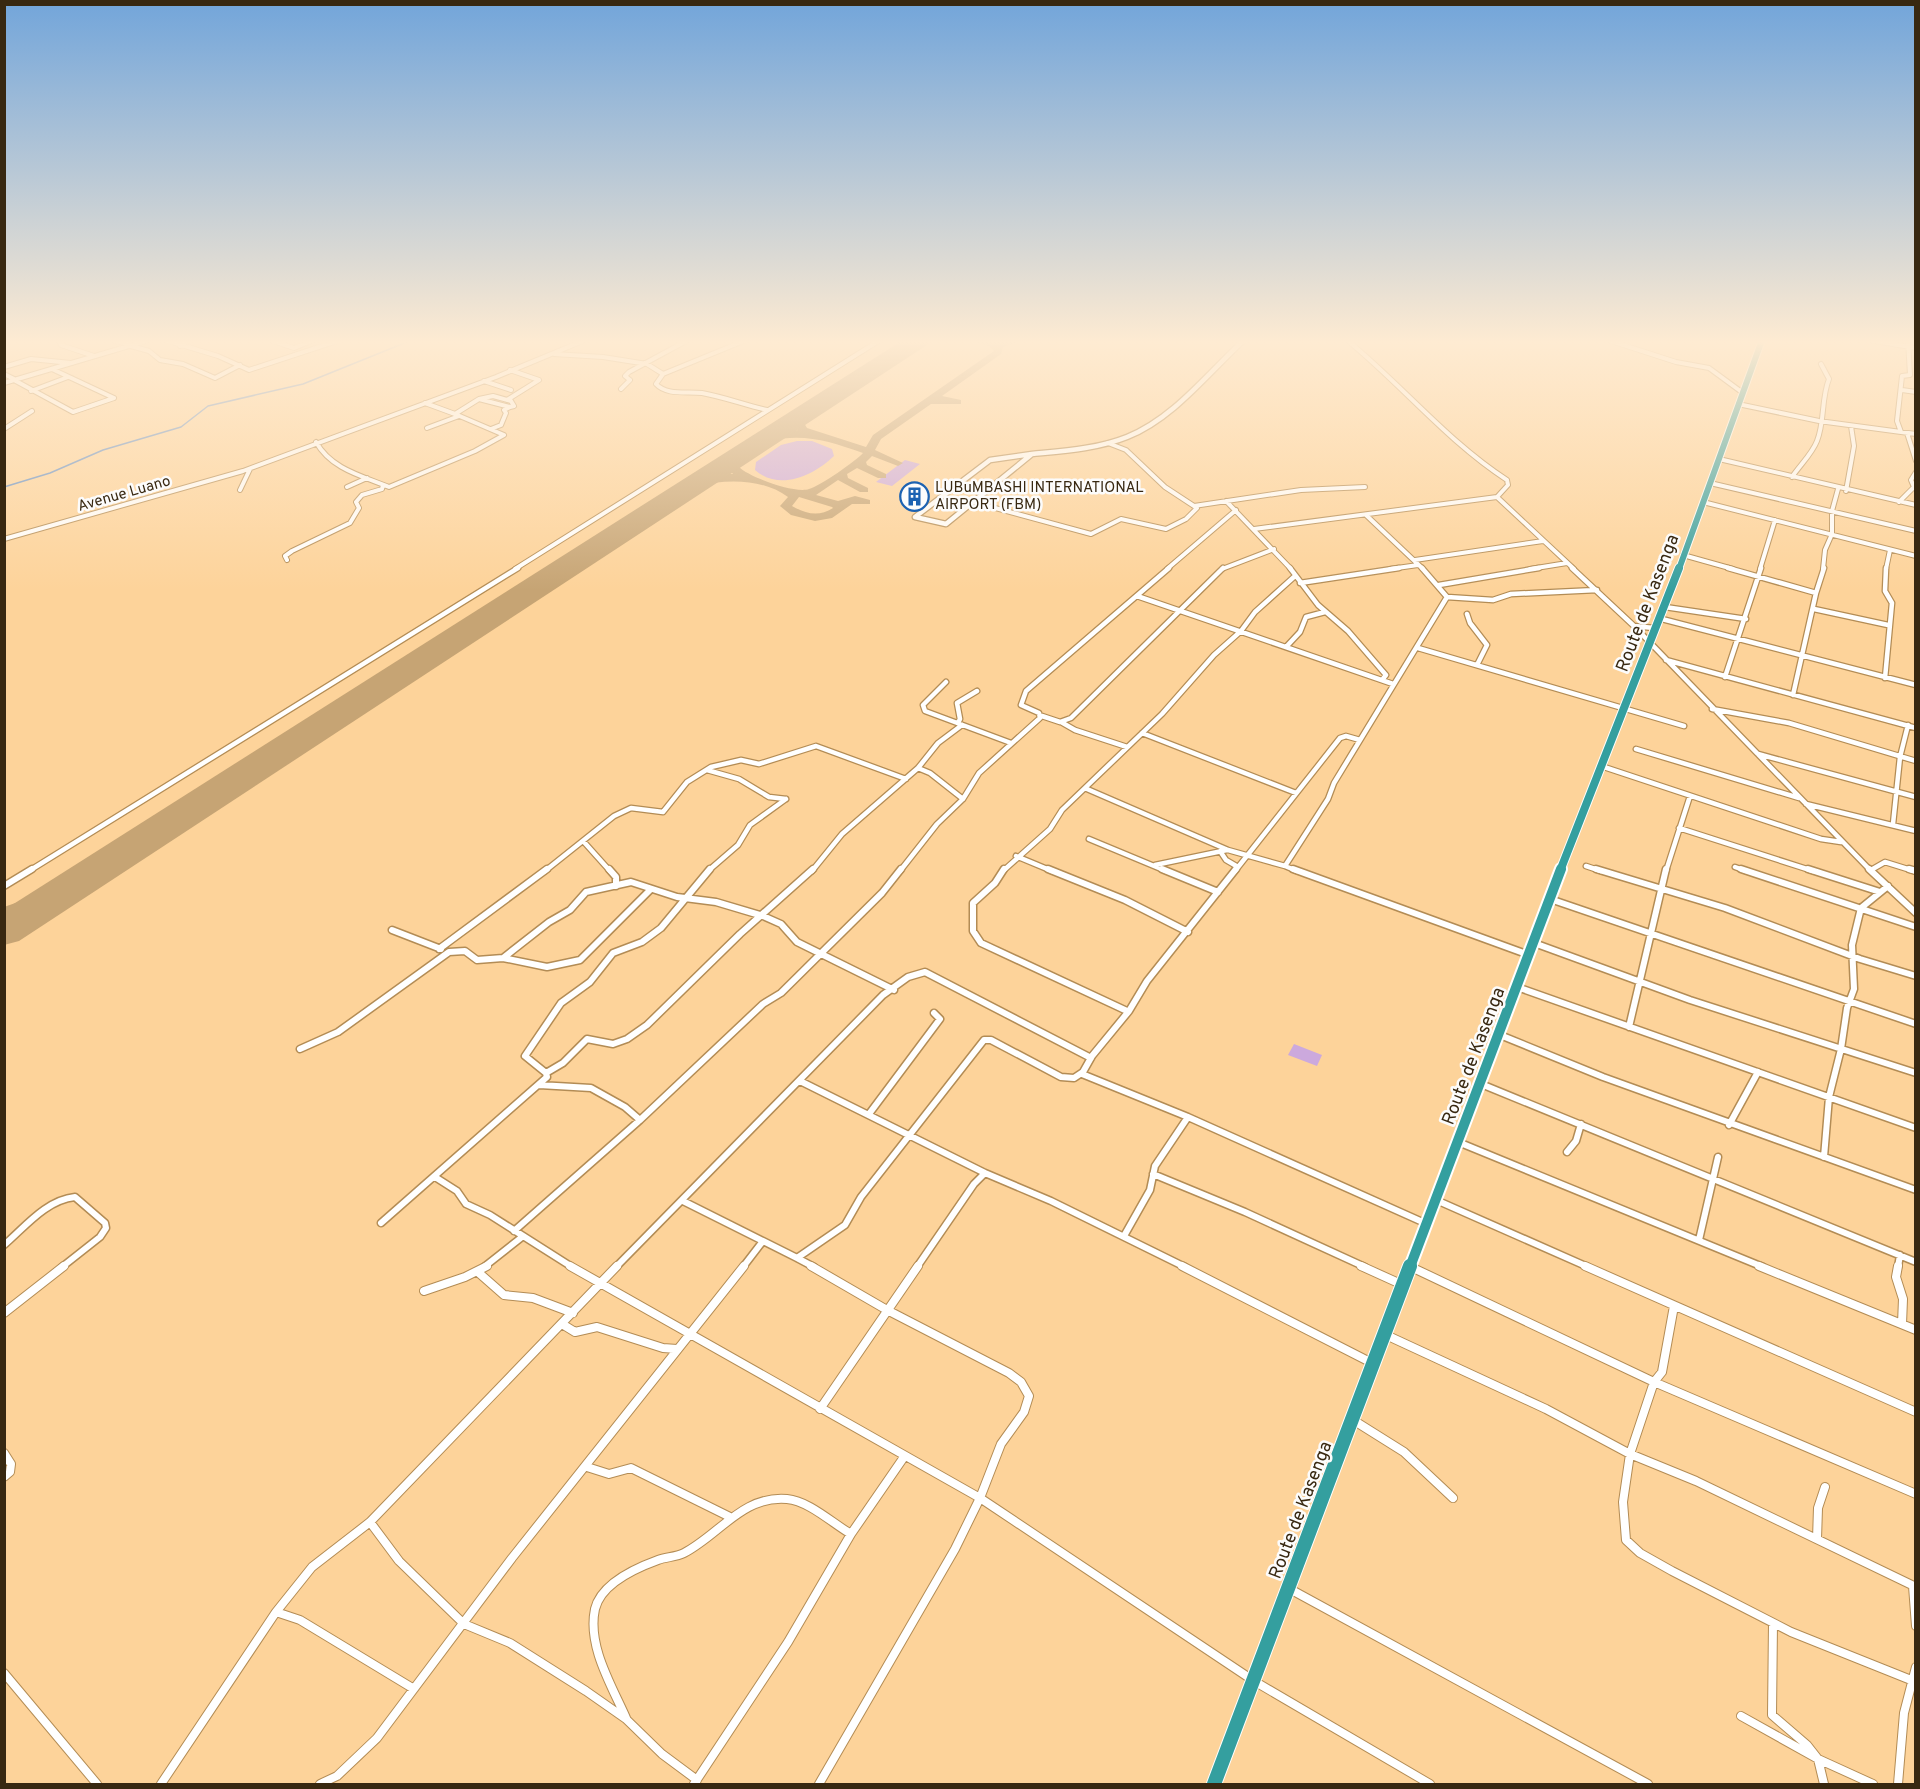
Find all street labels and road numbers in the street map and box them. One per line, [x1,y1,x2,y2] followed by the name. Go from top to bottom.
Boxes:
[76,472,173,517] street label: Avenue Luano
[1612,531,1685,676] street label: Route de Kasenga
[1438,984,1511,1129] street label: Route de Kasenga
[1265,1438,1338,1583] street label: Route de Kasenga

